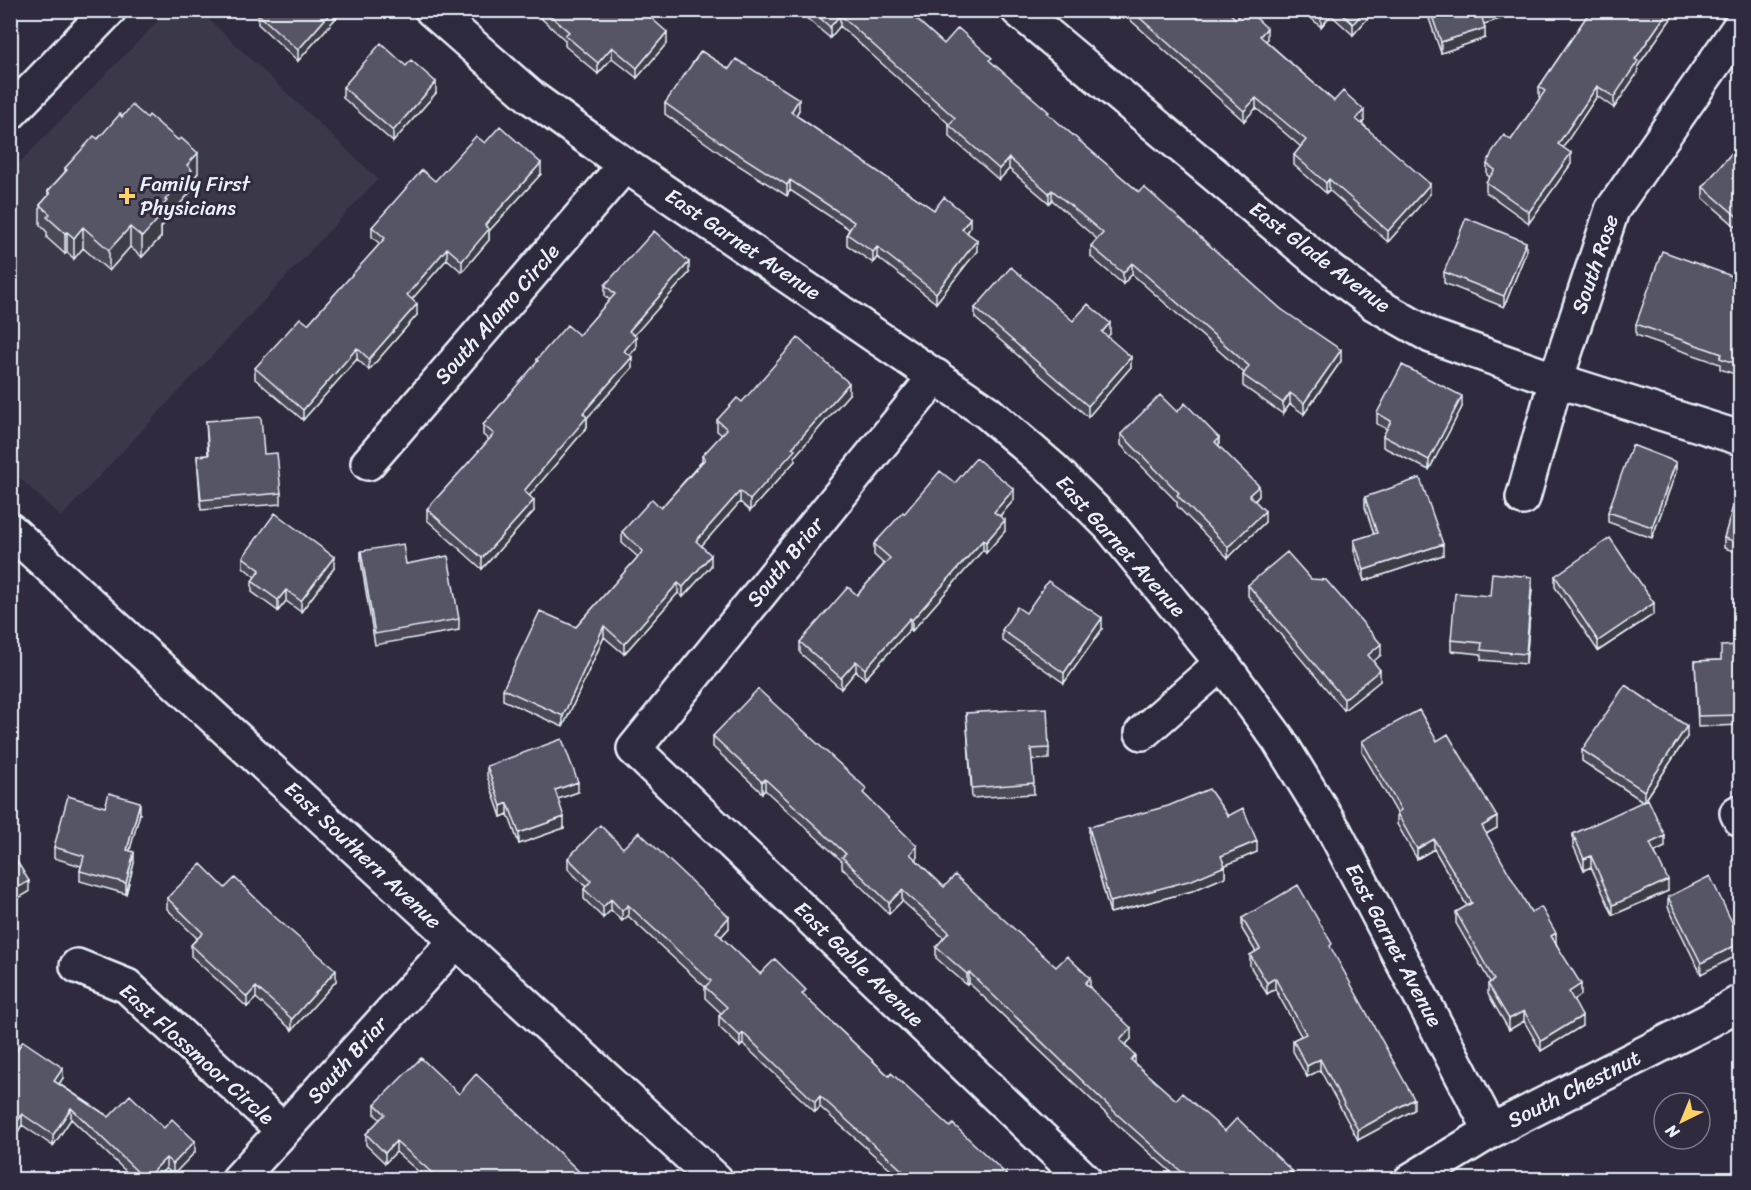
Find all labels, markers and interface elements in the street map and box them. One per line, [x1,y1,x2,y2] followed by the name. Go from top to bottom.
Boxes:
[140,165,252,227] place label: Family First Physicians
[657,177,829,311] street label: East Garnet Avenue
[118,187,136,205] marker: Family First Physicians
[1241,191,1399,323] street label: East Glade Avenue
[1560,209,1630,319] street label: South Rose
[424,235,570,393] street label: South Alamo Circle
[1046,466,1196,626] street label: East Garnet Avenue
[736,507,835,616] street label: South Briar
[275,771,451,939] street label: East Southern Avenue
[1335,856,1453,1034] street label: East Garnet Avenue
[785,891,933,1037] street label: East Gable Avenue
[110,973,284,1135] street label: East Flossmoor Circle
[297,1006,398,1113] street label: South Briar
[1500,1039,1648,1139] street label: South Chestnut
[1652,1091,1712,1151] north arrow
[1658,1117,1687,1147] text: N

